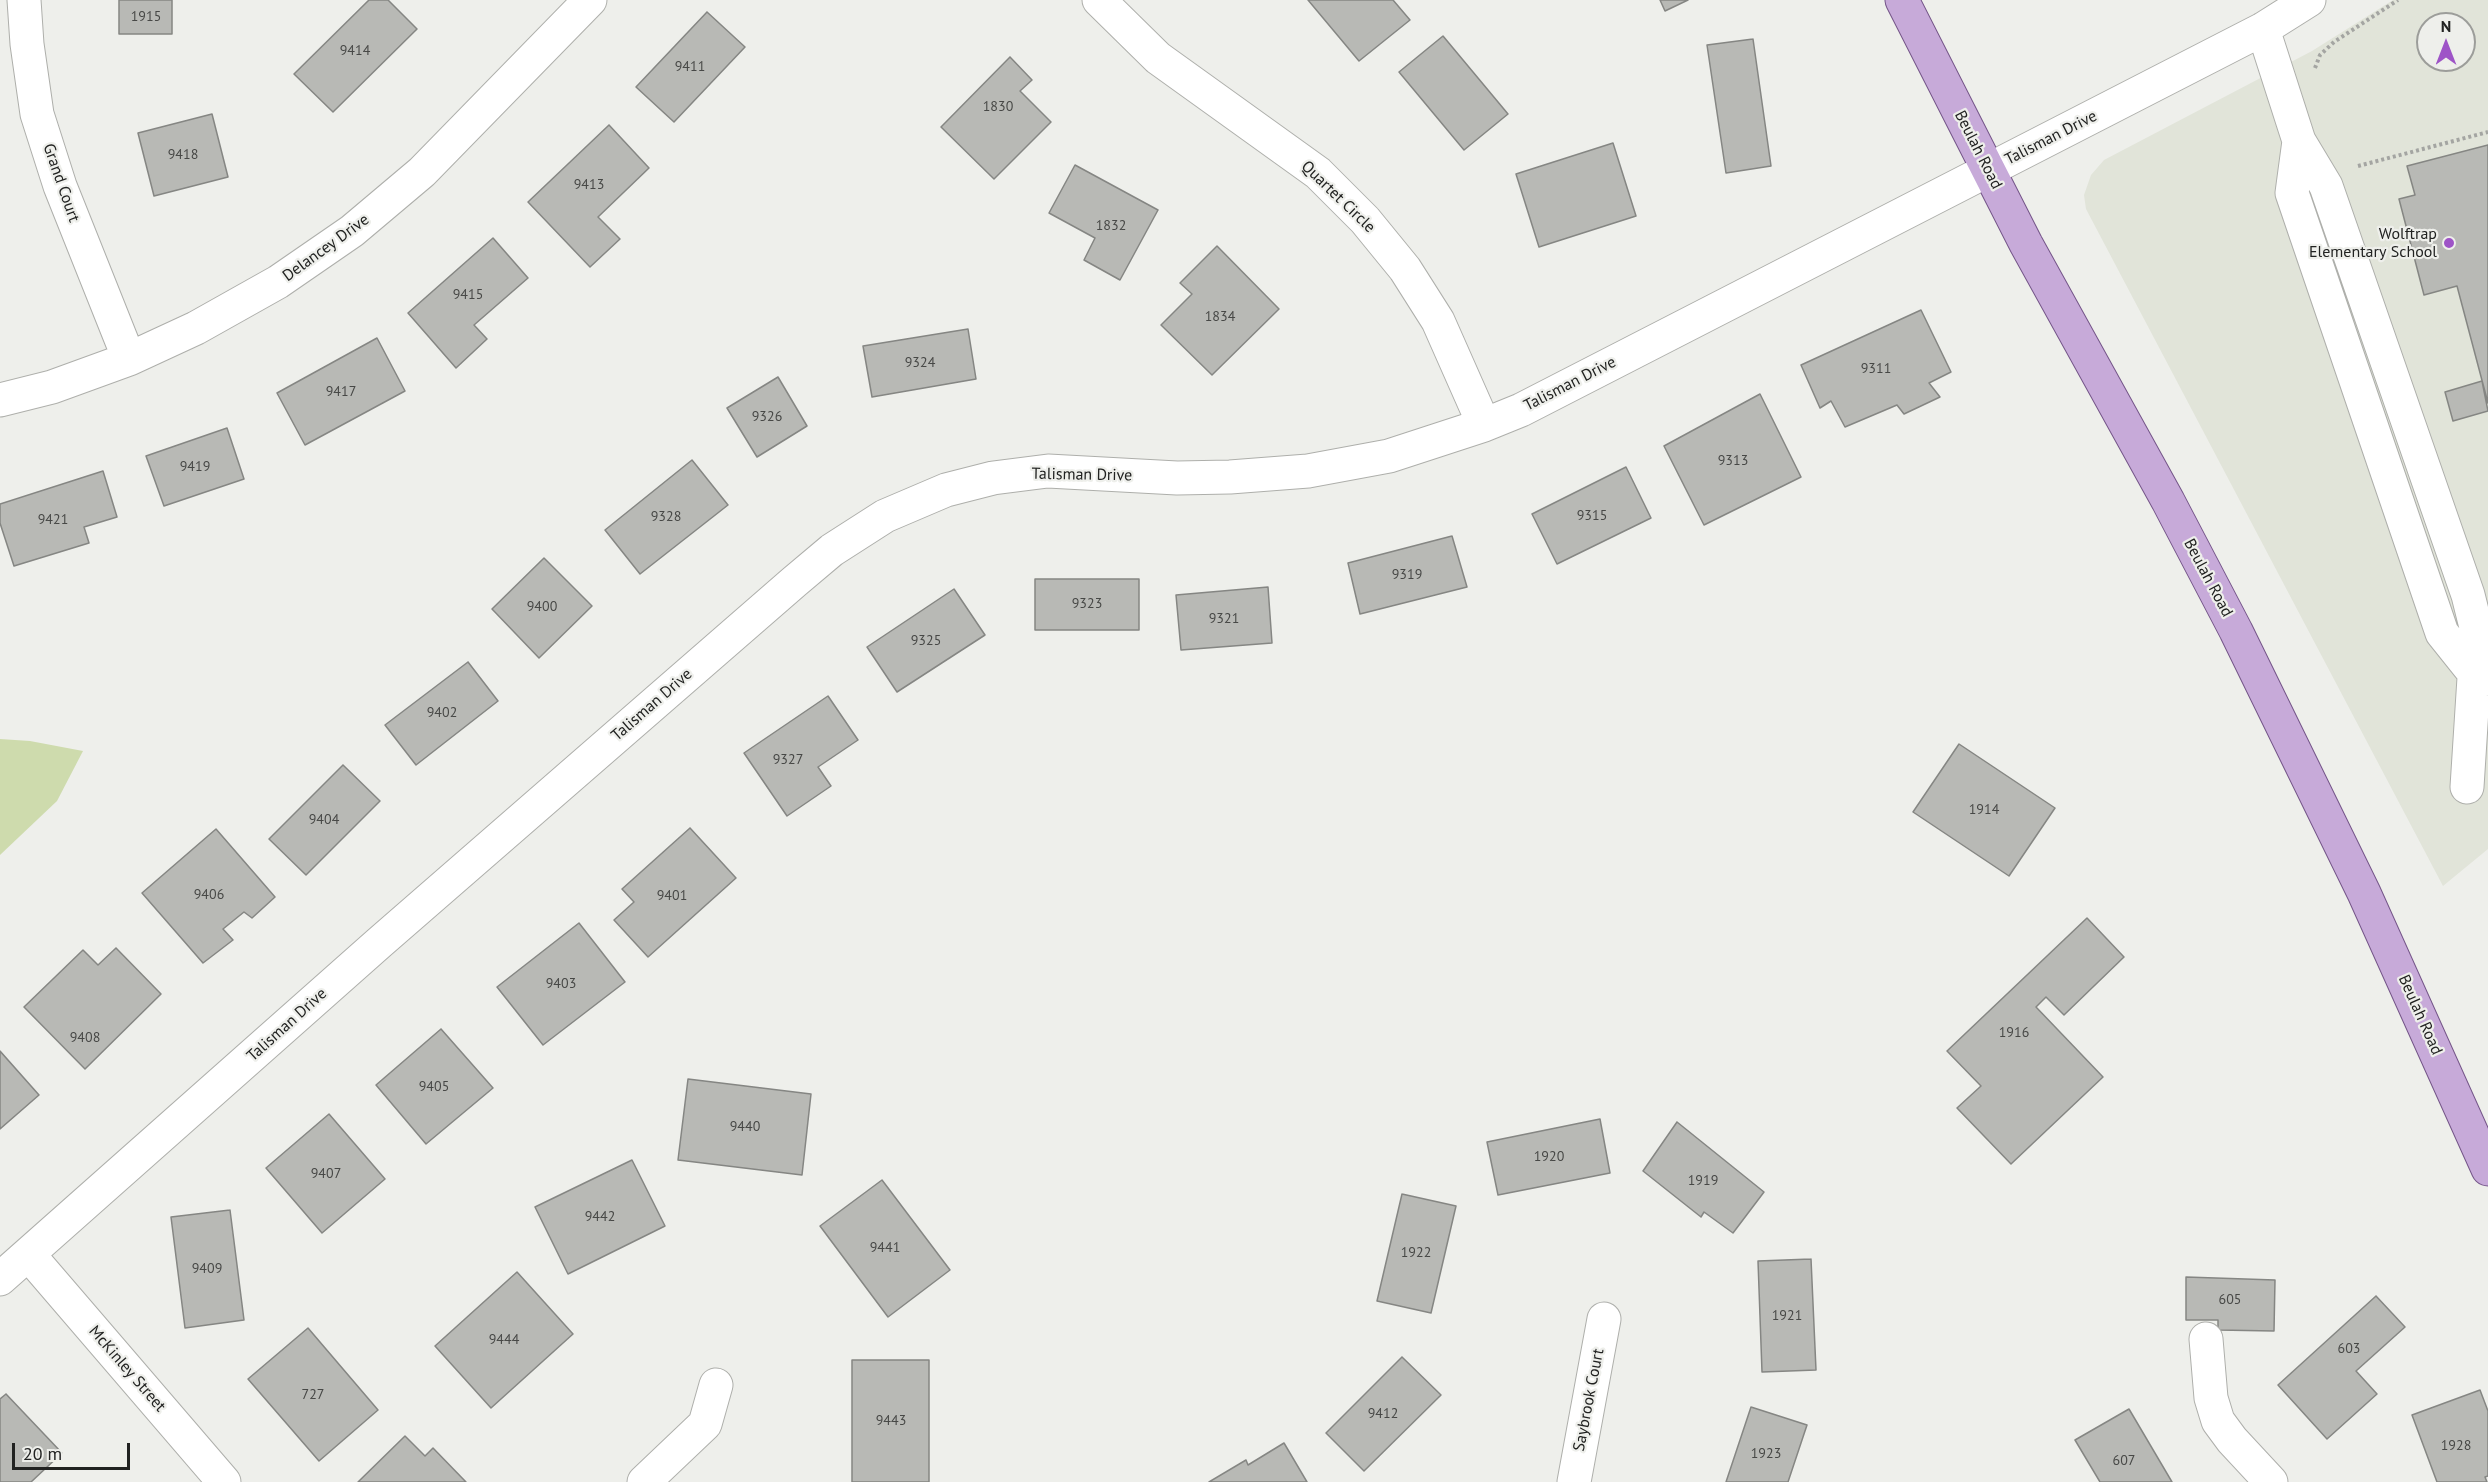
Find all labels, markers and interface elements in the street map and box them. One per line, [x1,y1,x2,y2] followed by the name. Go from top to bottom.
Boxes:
[131,9,161,25] house number: 1915
[2416,12,2476,72] north arrow
[2441,16,2451,36] text: N
[340,43,370,59] house number: 9414
[675,59,705,75] house number: 9411
[983,99,1013,115] house number: 1830
[2002,107,2100,169] street label: Talisman Drive
[1950,108,2006,192] street label: Beulah Road
[39,141,83,225] street label: Grand Court
[168,147,198,163] house number: 9418
[1297,157,1379,237] street label: Quartet Circle
[574,177,604,193] house number: 9413
[279,210,373,286] street label: Delancey Drive
[1096,218,1126,234] house number: 1832
[2309,224,2437,262] place label: Wolftrap Elementary School
[2442,236,2456,250] marker: Wolftrap Elementary School
[453,287,483,303] house number: 9415
[1205,309,1235,325] house number: 1834
[1521,353,1619,415] street label: Talisman Drive
[905,355,935,371] house number: 9324
[1861,361,1891,377] house number: 9311
[326,384,356,400] house number: 9417
[752,409,782,425] house number: 9326
[1718,453,1748,469] house number: 9313
[180,459,210,475] house number: 9419
[1032,465,1132,485] street label: Talisman Drive
[1577,508,1607,524] house number: 9315
[651,509,681,525] house number: 9328
[38,512,68,528] house number: 9421
[2179,536,2237,620] street label: Beulah Road
[1392,567,1422,583] house number: 9319
[1072,596,1102,612] house number: 9323
[527,599,557,615] house number: 9400
[1209,611,1239,627] house number: 9321
[911,633,941,649] house number: 9325
[608,665,696,745] street label: Talisman Drive
[427,705,457,721] house number: 9402
[773,752,803,768] house number: 9327
[1969,802,1999,818] house number: 1914
[309,812,339,828] house number: 9404
[194,887,224,903] house number: 9406
[657,888,687,904] house number: 9401
[2394,972,2446,1058] street label: Beulah Road
[546,976,576,992] house number: 9403
[243,984,331,1066] street label: Talisman Drive
[1999,1025,2029,1041] house number: 1916
[70,1030,100,1046] house number: 9408
[419,1079,449,1095] house number: 9405
[730,1119,760,1135] house number: 9440
[1534,1149,1564,1165] house number: 1920
[311,1166,341,1182] house number: 9407
[1688,1173,1718,1189] house number: 1919
[585,1209,615,1225] house number: 9442
[870,1240,900,1256] house number: 9441
[1401,1245,1431,1261] house number: 1922
[192,1261,222,1277] house number: 9409
[2219,1292,2241,1308] house number: 605
[1772,1308,1802,1324] house number: 1921
[84,1322,170,1416] street label: McKinley Street
[489,1332,519,1348] house number: 9444
[2338,1341,2360,1357] house number: 603
[1570,1347,1608,1453] street label: Saybrook Court
[302,1387,324,1403] house number: 727
[1368,1406,1398,1422] house number: 9412
[876,1413,906,1429] house number: 9443
[15,1431,134,1469] scale bar
[2441,1438,2471,1454] house number: 1928
[23,1442,62,1465] text: 20 m
[1751,1446,1781,1462] house number: 1923
[2113,1453,2135,1469] house number: 607

